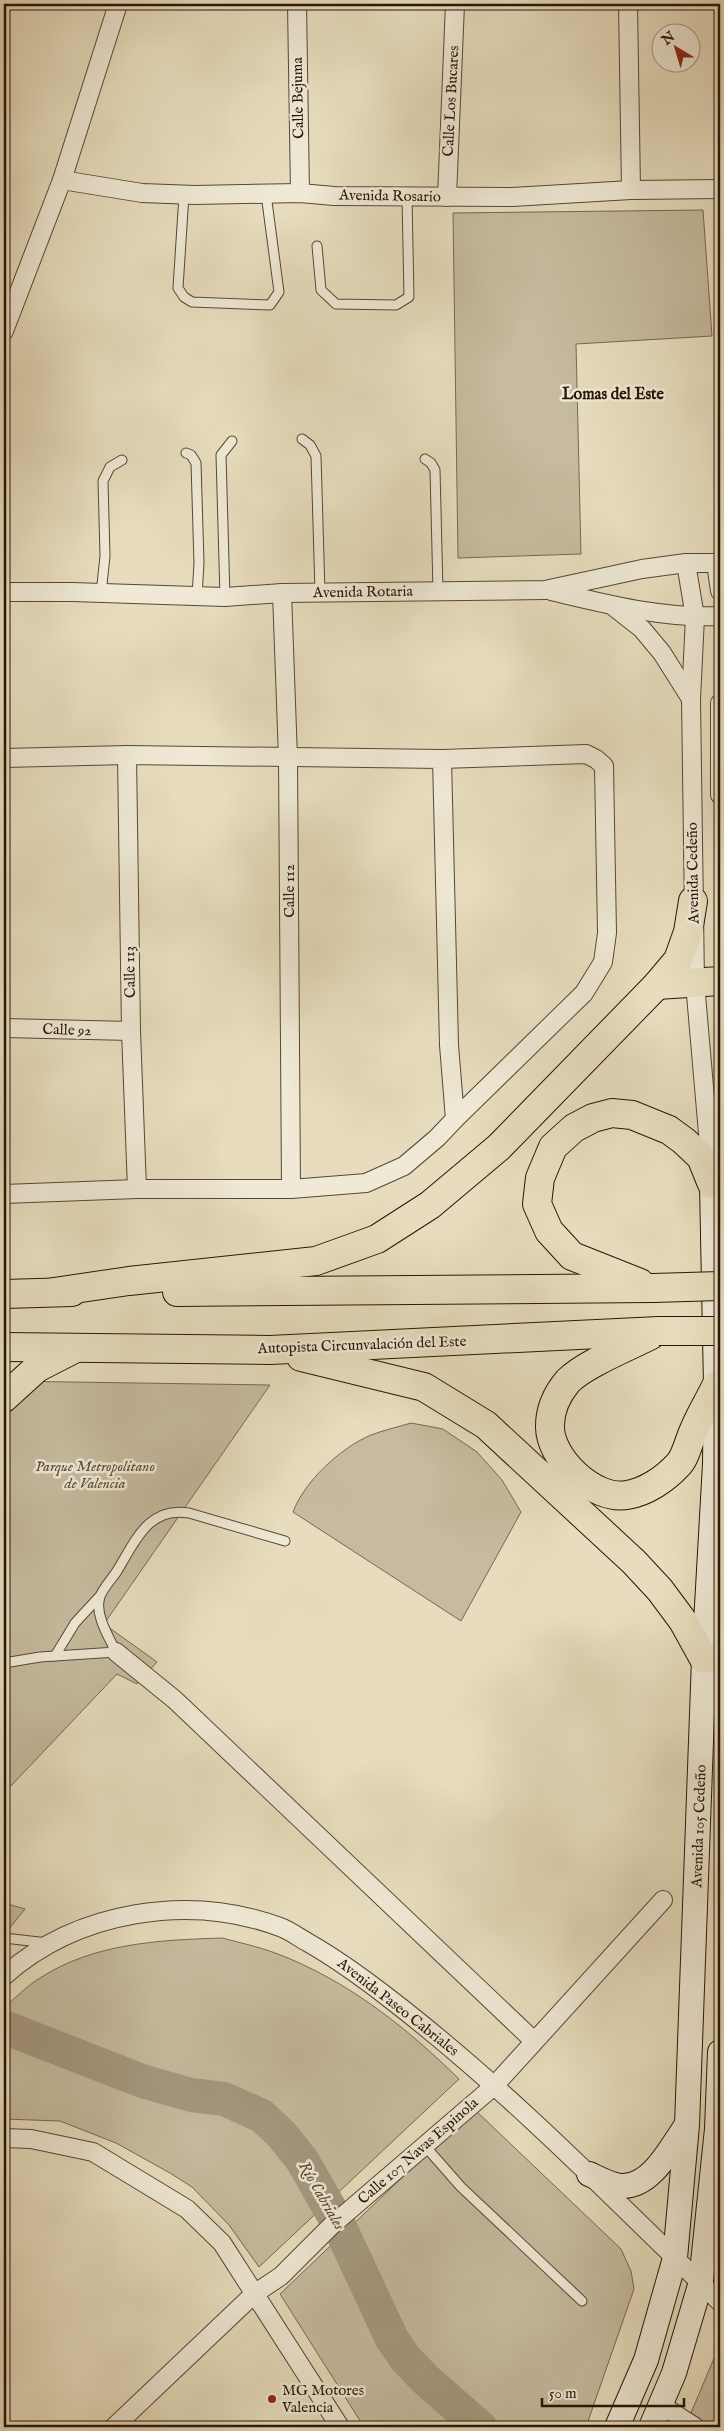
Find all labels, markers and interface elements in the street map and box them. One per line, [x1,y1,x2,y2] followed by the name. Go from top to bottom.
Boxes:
[652,22,702,72] north arrow
[658,28,679,50] text: N
[439,45,463,157] street label: Calle Los Bucares
[288,56,308,139] street label: Calle Bejuma
[338,186,441,206] street label: Avenida Rosario
[562,385,665,405] district label: Lomas del Este
[312,582,414,602] street label: Avenida Rotaria
[683,822,703,925] street label: Avenida Cedeño
[280,864,299,918] street label: Calle 112
[120,946,140,998] street label: Calle 113
[42,1020,92,1040] street label: Calle 92
[256,1332,467,1358] street label: Autopista Circunvalación del Este
[35,1457,155,1493] park label: Parque Metropolitano de Valencia
[687,1764,711,1889] street label: Avenida 105 Cedeño
[333,1953,463,2060] street label: Avenida Paseo Cabriales
[354,2093,483,2209] street label: Calle 107 Navas Espinola
[293,2158,349,2234] water label: Río Cabriales
[542,2376,684,2408] scale bar
[281,2381,364,2417] place label: MG Motores Valencia
[549,2384,577,2403] text: 50 m
[266,2393,278,2405] marker: MG Motores Valencia

